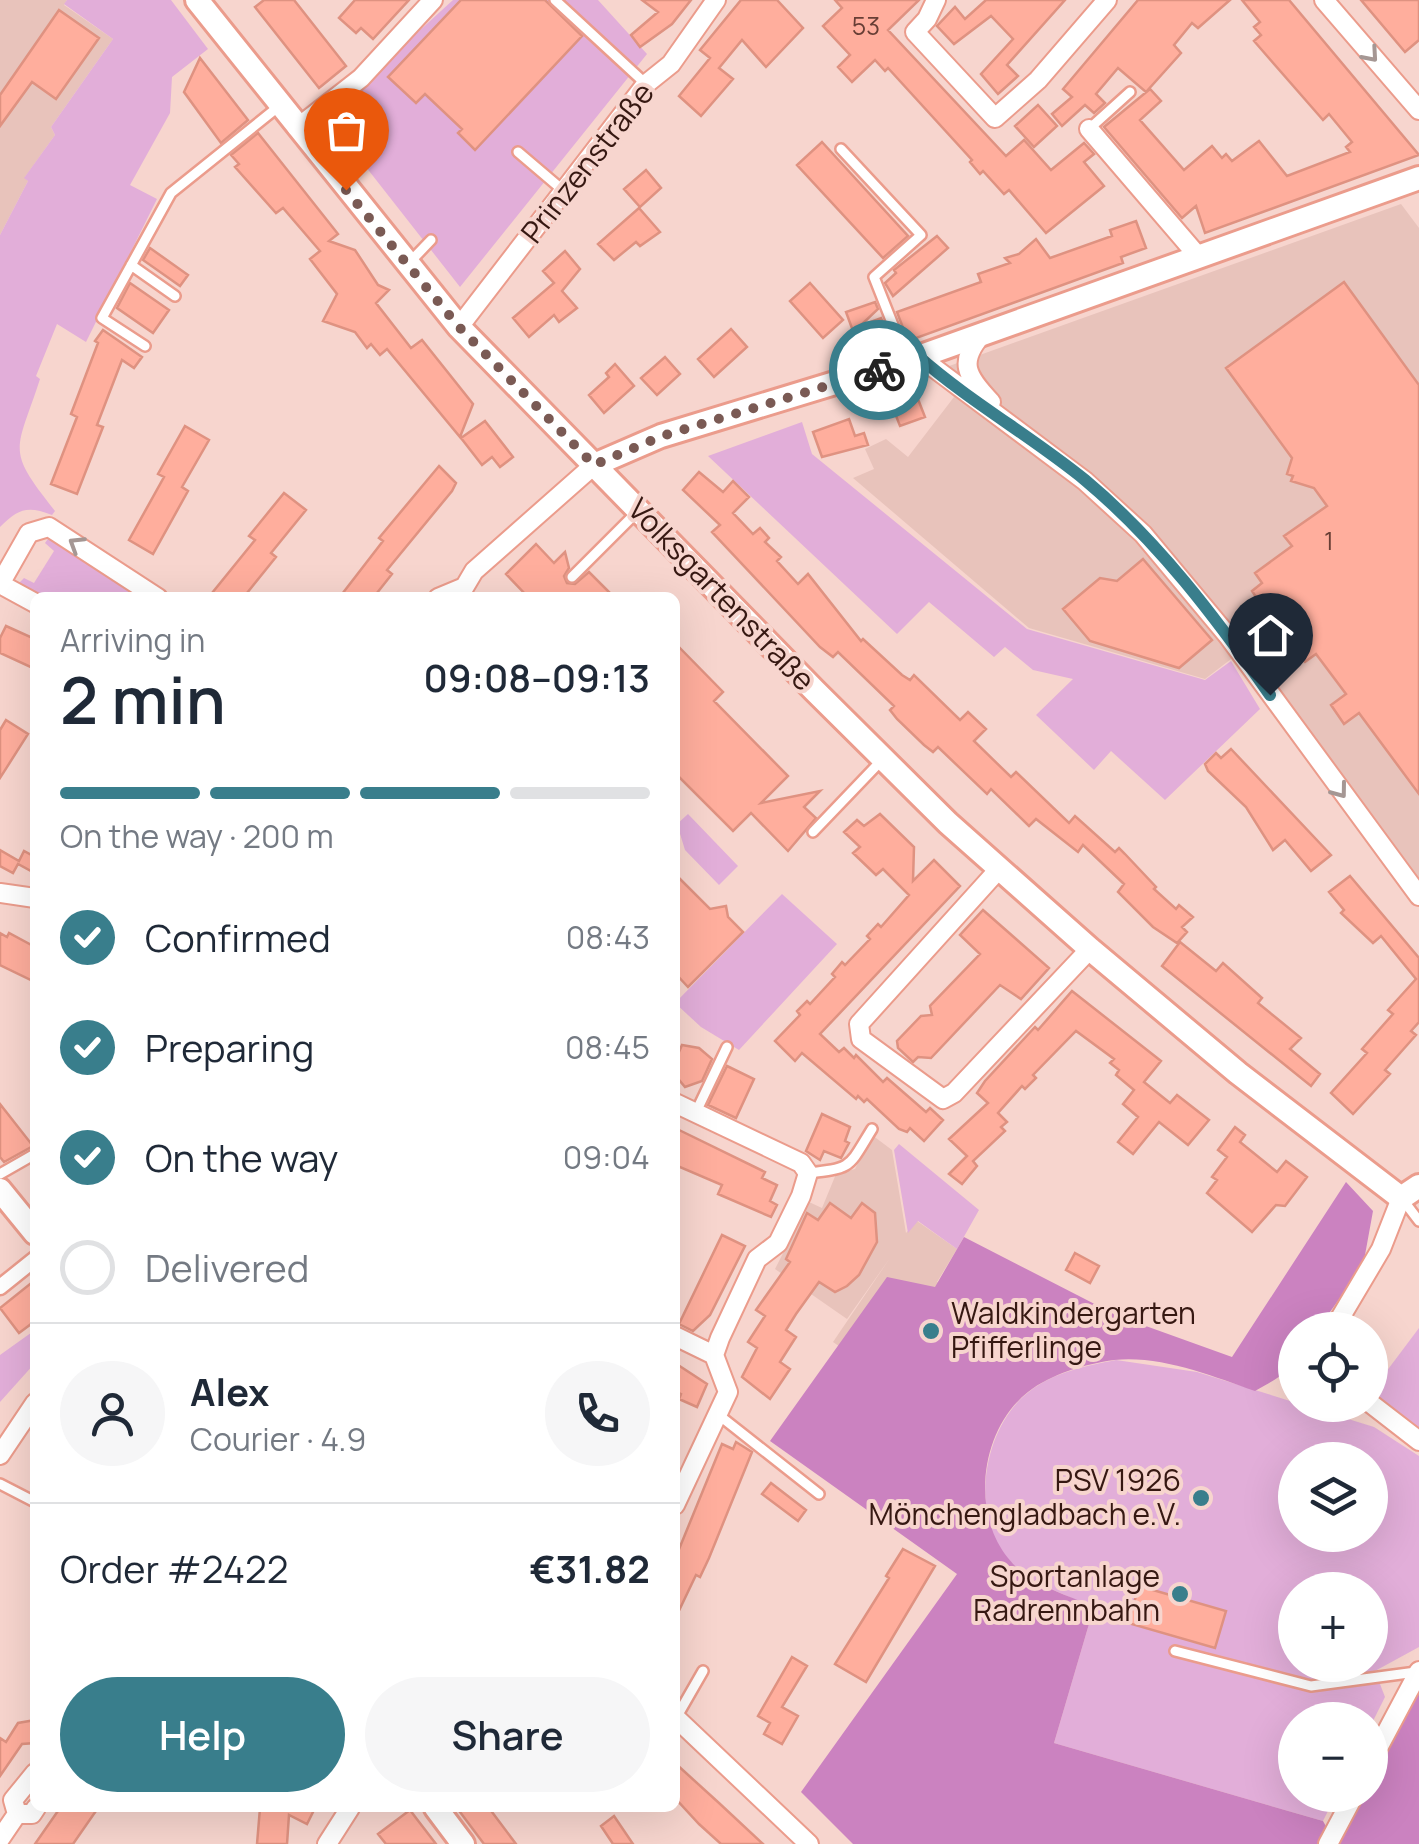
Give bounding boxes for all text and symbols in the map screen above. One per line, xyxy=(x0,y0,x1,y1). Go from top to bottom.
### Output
house number: 53 xyxy=(852,8,880,43)
one-way arrow xyxy=(1360,43,1378,62)
street label: Prinzenstraße xyxy=(511,73,663,251)
pin xyxy=(304,88,389,191)
icon: bag xyxy=(319,103,374,158)
courier xyxy=(829,320,929,420)
icon: bike xyxy=(852,343,907,398)
street label: Volksgartenstraße xyxy=(619,489,825,699)
house number: 1 xyxy=(1324,523,1334,558)
one-way arrow xyxy=(69,538,87,557)
pin xyxy=(1228,593,1313,696)
icon: home xyxy=(1243,608,1298,663)
text: Arriving in xyxy=(60,618,205,662)
text: 09:08–09:13 xyxy=(424,651,650,703)
text: 2 min xyxy=(60,655,226,744)
one-way arrow xyxy=(1329,780,1346,798)
text: On the way · 200 m xyxy=(60,814,334,858)
icon: check xyxy=(60,910,115,965)
text: Confirmed xyxy=(145,911,331,963)
text: 08:43 xyxy=(566,915,650,959)
icon: check xyxy=(60,1020,115,1075)
text: Preparing xyxy=(145,1021,314,1073)
text: 08:45 xyxy=(565,1025,650,1069)
icon: check xyxy=(60,1130,115,1185)
text: On the way xyxy=(145,1131,338,1183)
text: 09:04 xyxy=(563,1135,650,1179)
text: Delivered xyxy=(145,1241,309,1293)
place label: Waldkindergarten Pfifferlinge xyxy=(951,1292,1196,1367)
map controls xyxy=(1278,1312,1388,1812)
button: locate xyxy=(1278,1312,1388,1422)
marker: Waldkindergarten Pfifferlinge xyxy=(920,1320,942,1342)
button: person xyxy=(60,1361,165,1466)
button: phone xyxy=(545,1361,650,1466)
text: Alex xyxy=(190,1365,269,1417)
text: Courier · 4.9 xyxy=(190,1417,366,1461)
button: layers xyxy=(1278,1442,1388,1552)
place label: PSV 1926 Mönchengladbach e.V. xyxy=(868,1459,1181,1534)
marker: PSV 1926 Mönchengladbach e.V. xyxy=(1190,1487,1212,1509)
text: Order #2422 xyxy=(60,1542,288,1594)
text: €31.82 xyxy=(529,1542,650,1594)
place label: Sportanlage Radrennbahn xyxy=(973,1555,1160,1630)
button: + xyxy=(1278,1572,1388,1682)
marker: Sportanlage Radrennbahn xyxy=(1169,1583,1191,1605)
button: Help xyxy=(60,1677,345,1792)
button: Share xyxy=(365,1677,650,1792)
button: − xyxy=(1278,1702,1388,1812)

